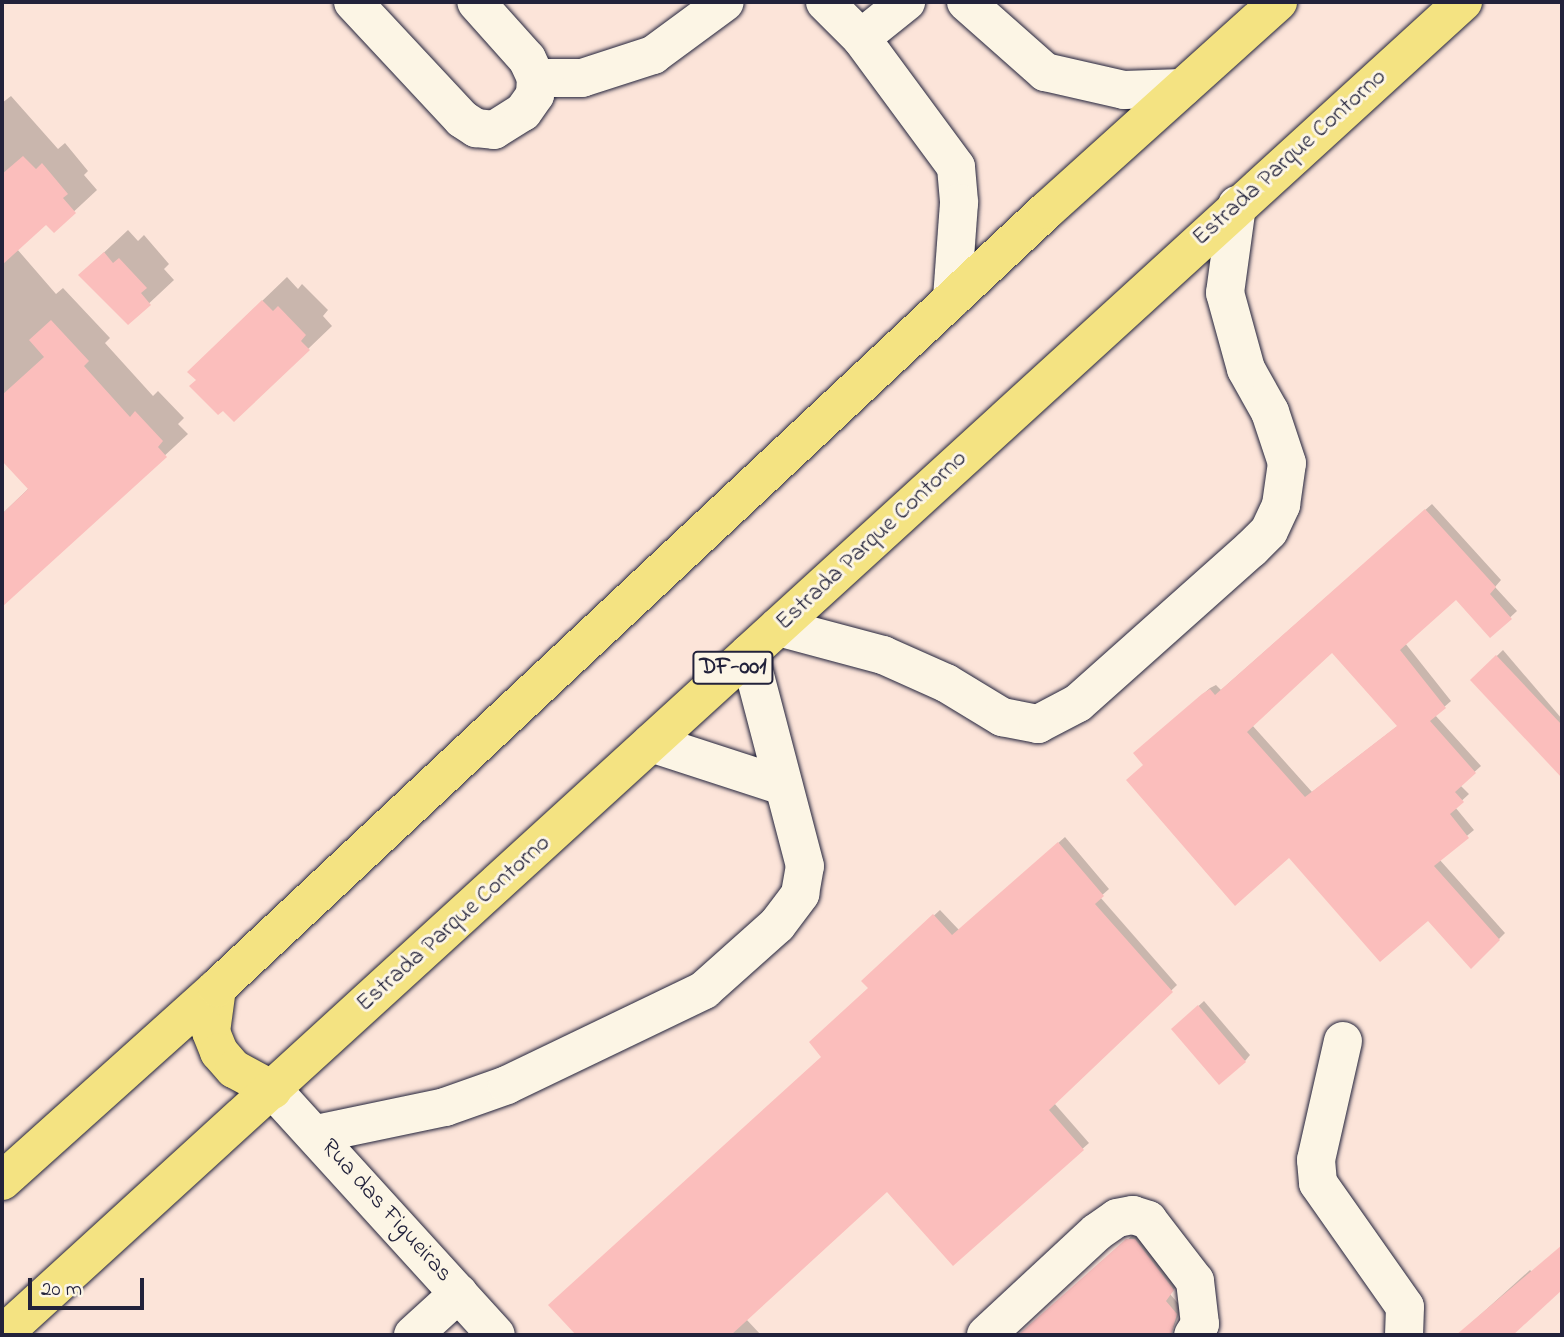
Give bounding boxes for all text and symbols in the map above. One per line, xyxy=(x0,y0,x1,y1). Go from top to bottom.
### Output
street label: Estrada Parque Contorno xyxy=(1187,63,1393,253)
street label: Estrada Parque Contorno xyxy=(771,445,973,637)
road number: DF-001 xyxy=(691,648,775,688)
street label: Estrada Parque Contorno xyxy=(351,829,557,1019)
street label: Rua das Figueiras xyxy=(314,1134,458,1288)
scale bar xyxy=(32,1264,147,1308)
text: 20 m xyxy=(41,1275,82,1305)

